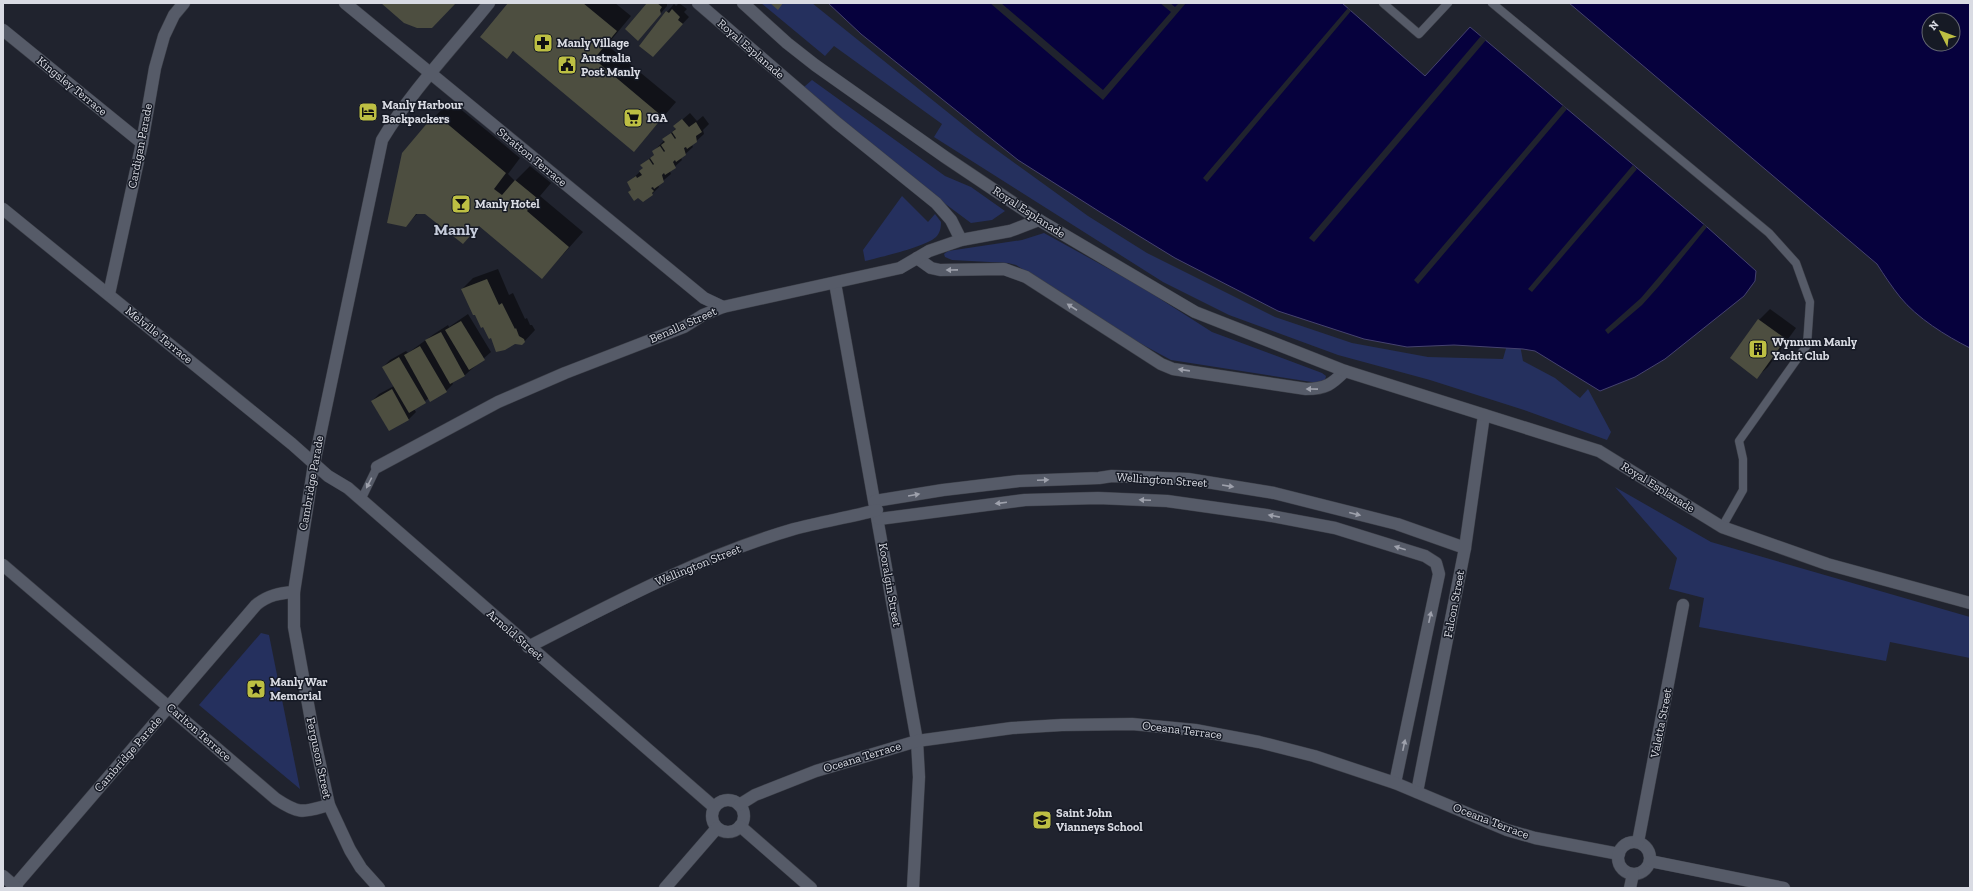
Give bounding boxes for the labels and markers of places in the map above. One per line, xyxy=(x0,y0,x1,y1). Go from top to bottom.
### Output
pharmacy icon: Manly Village xyxy=(532,32,554,54)
place label: Manly Village xyxy=(557,36,629,50)
place label: Australia Post Manly xyxy=(581,51,641,79)
public building icon: Australia Post Manly xyxy=(556,54,578,76)
place label: Manly Harbour Backpackers xyxy=(382,98,464,126)
hotel icon: Manly Harbour Backpackers xyxy=(357,101,379,123)
supermarket icon: IGA xyxy=(622,107,644,129)
place label: IGA xyxy=(647,111,668,125)
bar icon: Manly Hotel xyxy=(450,193,472,215)
place label: Manly Hotel xyxy=(475,197,540,211)
place label: Wynnum Manly Yacht Club xyxy=(1772,335,1858,363)
building icon: Wynnum Manly Yacht Club xyxy=(1747,338,1769,360)
place label: Manly War Memorial xyxy=(270,675,328,703)
place icon: Manly War Memorial xyxy=(245,678,267,700)
place label: Saint John Vianneys School xyxy=(1056,806,1143,834)
school or university icon: Saint John Vianneys School xyxy=(1031,809,1053,831)

